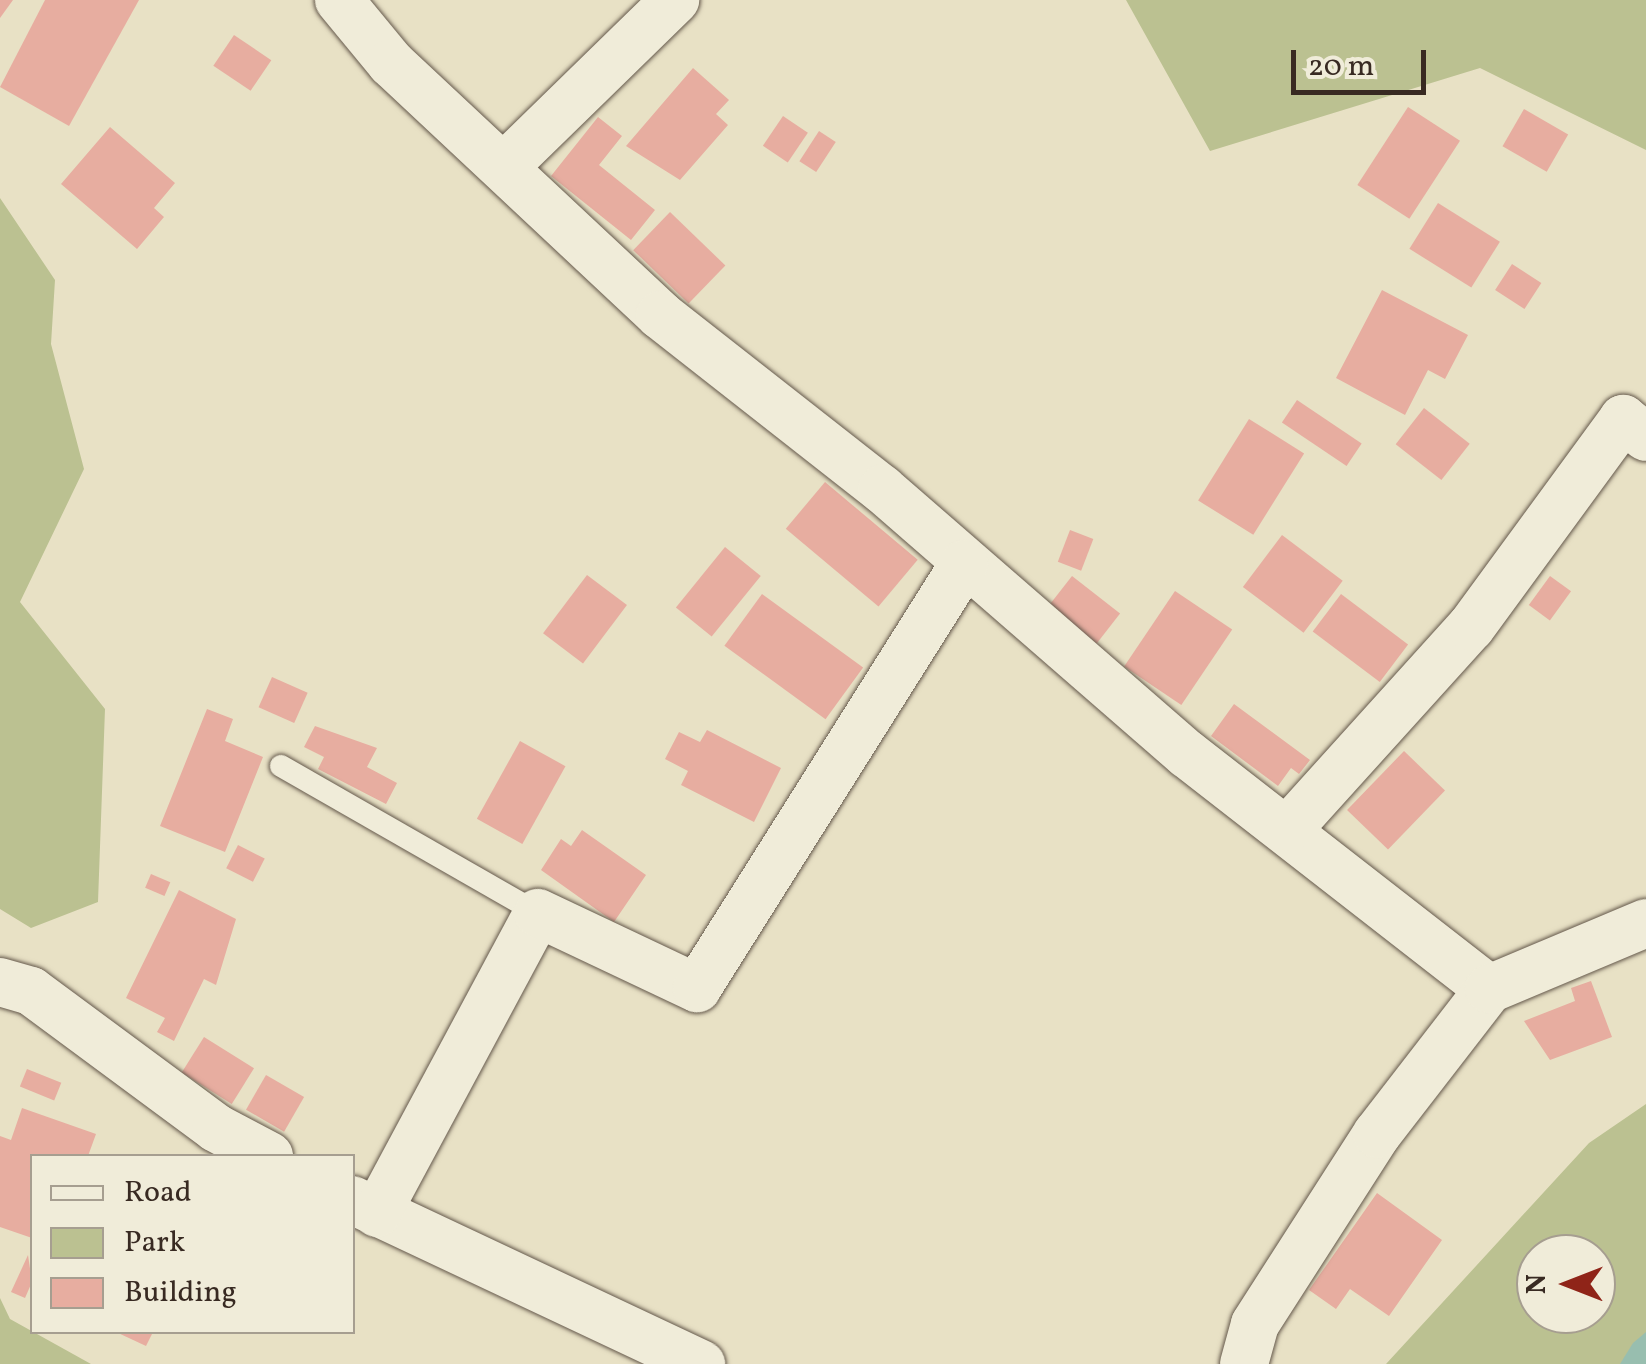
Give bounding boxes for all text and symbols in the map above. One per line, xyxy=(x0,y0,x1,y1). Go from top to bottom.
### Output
scale bar xyxy=(1296,30,1431,92)
text: 20 m xyxy=(1308,46,1374,88)
legend xyxy=(30,1154,355,1334)
text: Road xyxy=(124,1172,192,1214)
text: Park xyxy=(124,1222,185,1264)
north arrow xyxy=(1516,1234,1616,1334)
text: Building xyxy=(124,1272,237,1314)
text: N xyxy=(1518,1274,1557,1294)

